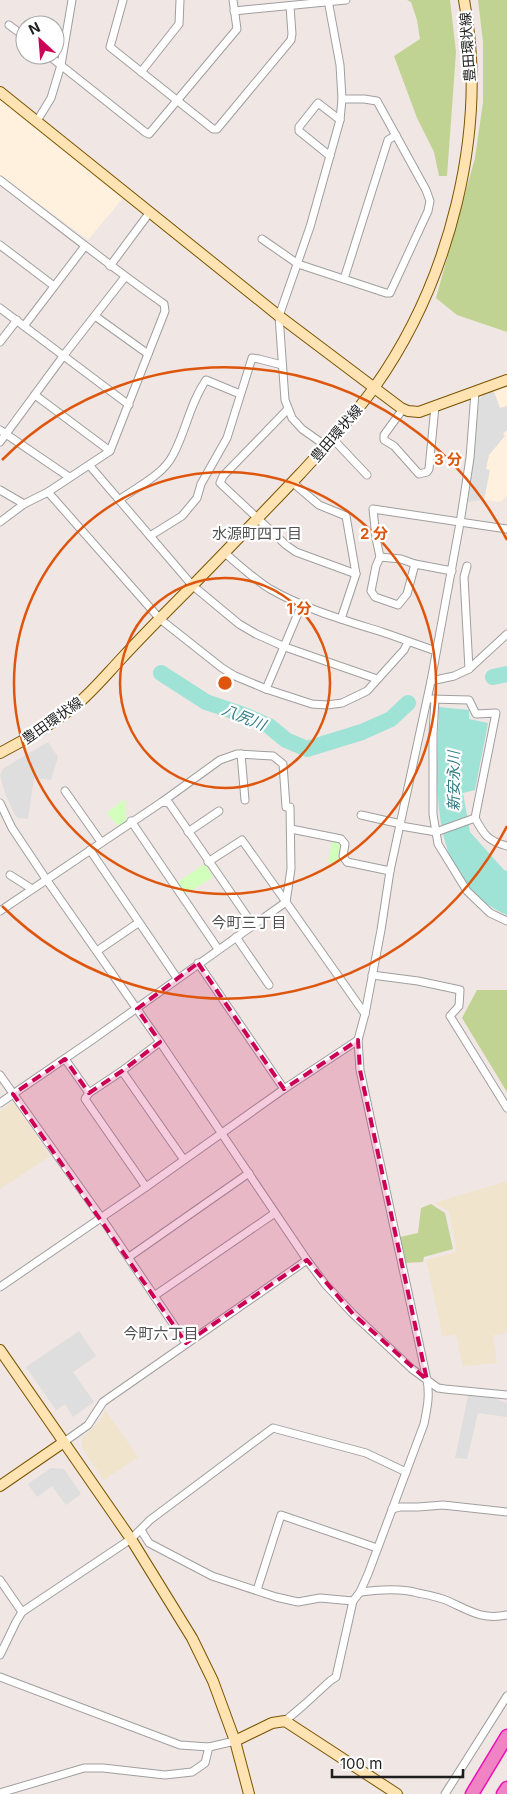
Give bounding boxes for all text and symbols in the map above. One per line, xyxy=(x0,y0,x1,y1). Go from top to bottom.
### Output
street label: 豊田環状線 xyxy=(456,11,478,83)
north arrow xyxy=(15,15,65,65)
text: N xyxy=(26,18,43,38)
street label: 豊田環状線 xyxy=(307,401,365,465)
text: 3 分 xyxy=(434,450,462,469)
district label: 水源町四丁目 xyxy=(212,524,302,543)
text: 2 分 xyxy=(360,524,388,543)
text: 1 分 xyxy=(286,599,312,618)
centre of rings xyxy=(216,674,234,692)
street label: 豊田環状線 xyxy=(18,693,86,747)
water label: 八尻川 xyxy=(220,700,270,735)
water label: 新安永川 xyxy=(444,749,463,811)
district label: 今町三丁目 xyxy=(211,913,287,932)
district label: 今町六丁目 xyxy=(123,1324,199,1343)
scale bar xyxy=(332,1746,463,1778)
text: 100 m xyxy=(340,1754,382,1773)

